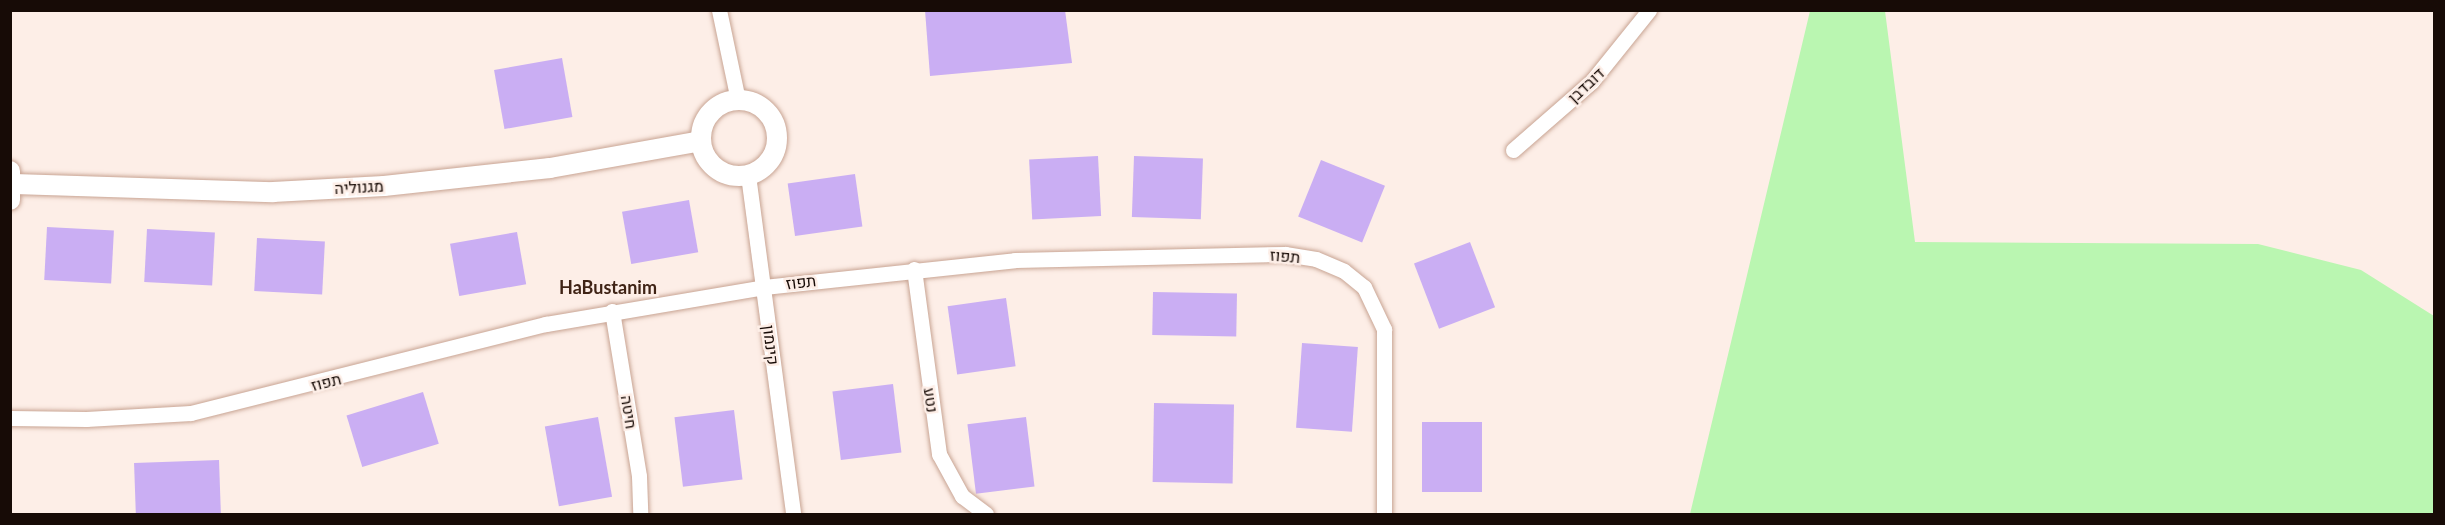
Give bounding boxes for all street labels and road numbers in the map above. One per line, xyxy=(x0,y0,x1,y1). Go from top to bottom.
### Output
street label: דובדבן xyxy=(1564,63,1608,107)
street label: מגנוליה xyxy=(334,176,384,198)
street label: תפוז xyxy=(1269,245,1301,267)
street label: תפוז xyxy=(785,271,817,293)
street label: קינמון xyxy=(759,324,783,366)
street label: תפוז xyxy=(309,369,343,395)
street label: נטע xyxy=(920,386,942,414)
street label: חיטה xyxy=(617,394,641,430)

